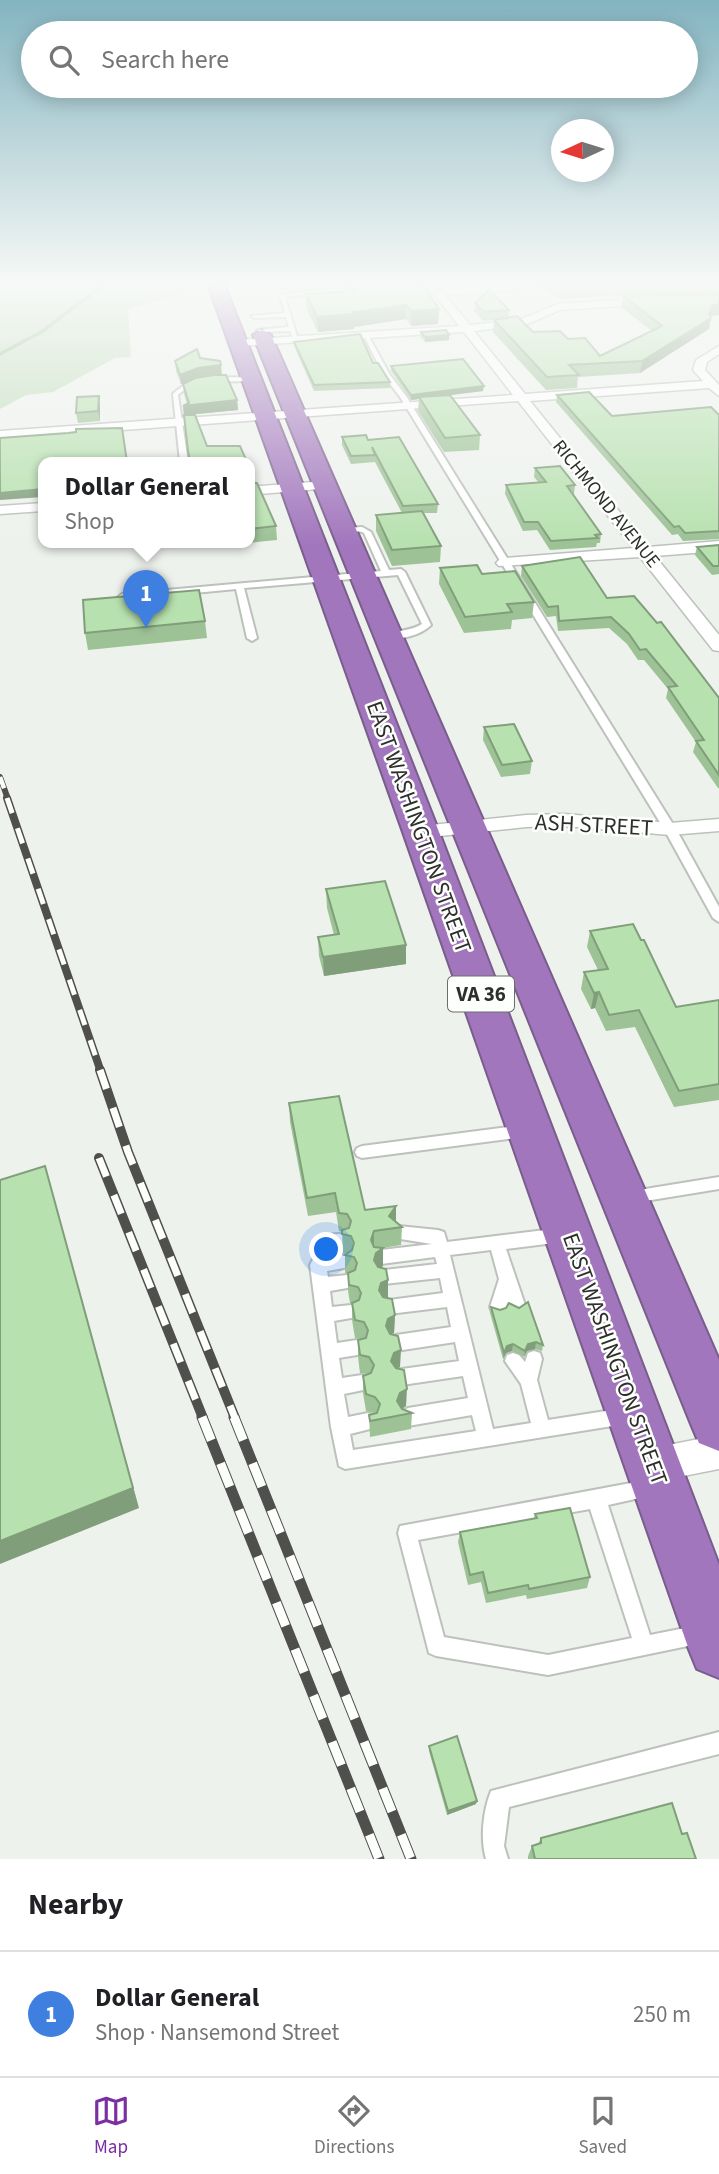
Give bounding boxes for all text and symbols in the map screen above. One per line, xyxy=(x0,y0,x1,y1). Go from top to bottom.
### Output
search box xyxy=(21,21,698,98)
icon: search xyxy=(45,41,83,79)
text: Search here xyxy=(101,41,229,78)
north arrow xyxy=(551,119,614,182)
street label: RICHMOND AVENUE xyxy=(546,434,666,574)
popup xyxy=(38,457,255,548)
text: Dollar General xyxy=(64,468,229,505)
text: Shop xyxy=(64,505,114,538)
pin: 1 xyxy=(123,570,169,628)
street label: EAST WASHINGTON STREET xyxy=(358,696,480,958)
street label: ASH STREET xyxy=(534,805,654,845)
road number: VA 36 xyxy=(448,976,514,1012)
street label: EAST WASHINGTON STREET xyxy=(554,1228,676,1490)
your location xyxy=(309,1232,343,1266)
text: Nearby xyxy=(28,1883,123,1926)
text: Dollar General xyxy=(95,1979,259,2016)
text: 1 xyxy=(45,1998,57,2031)
text: 250 m xyxy=(633,1998,691,2031)
text: Shop · Nansemond Street xyxy=(95,2016,339,2049)
tab: Map xyxy=(92,2092,130,2161)
tab: Directions xyxy=(314,2092,394,2161)
tab: Saved xyxy=(578,2092,627,2161)

